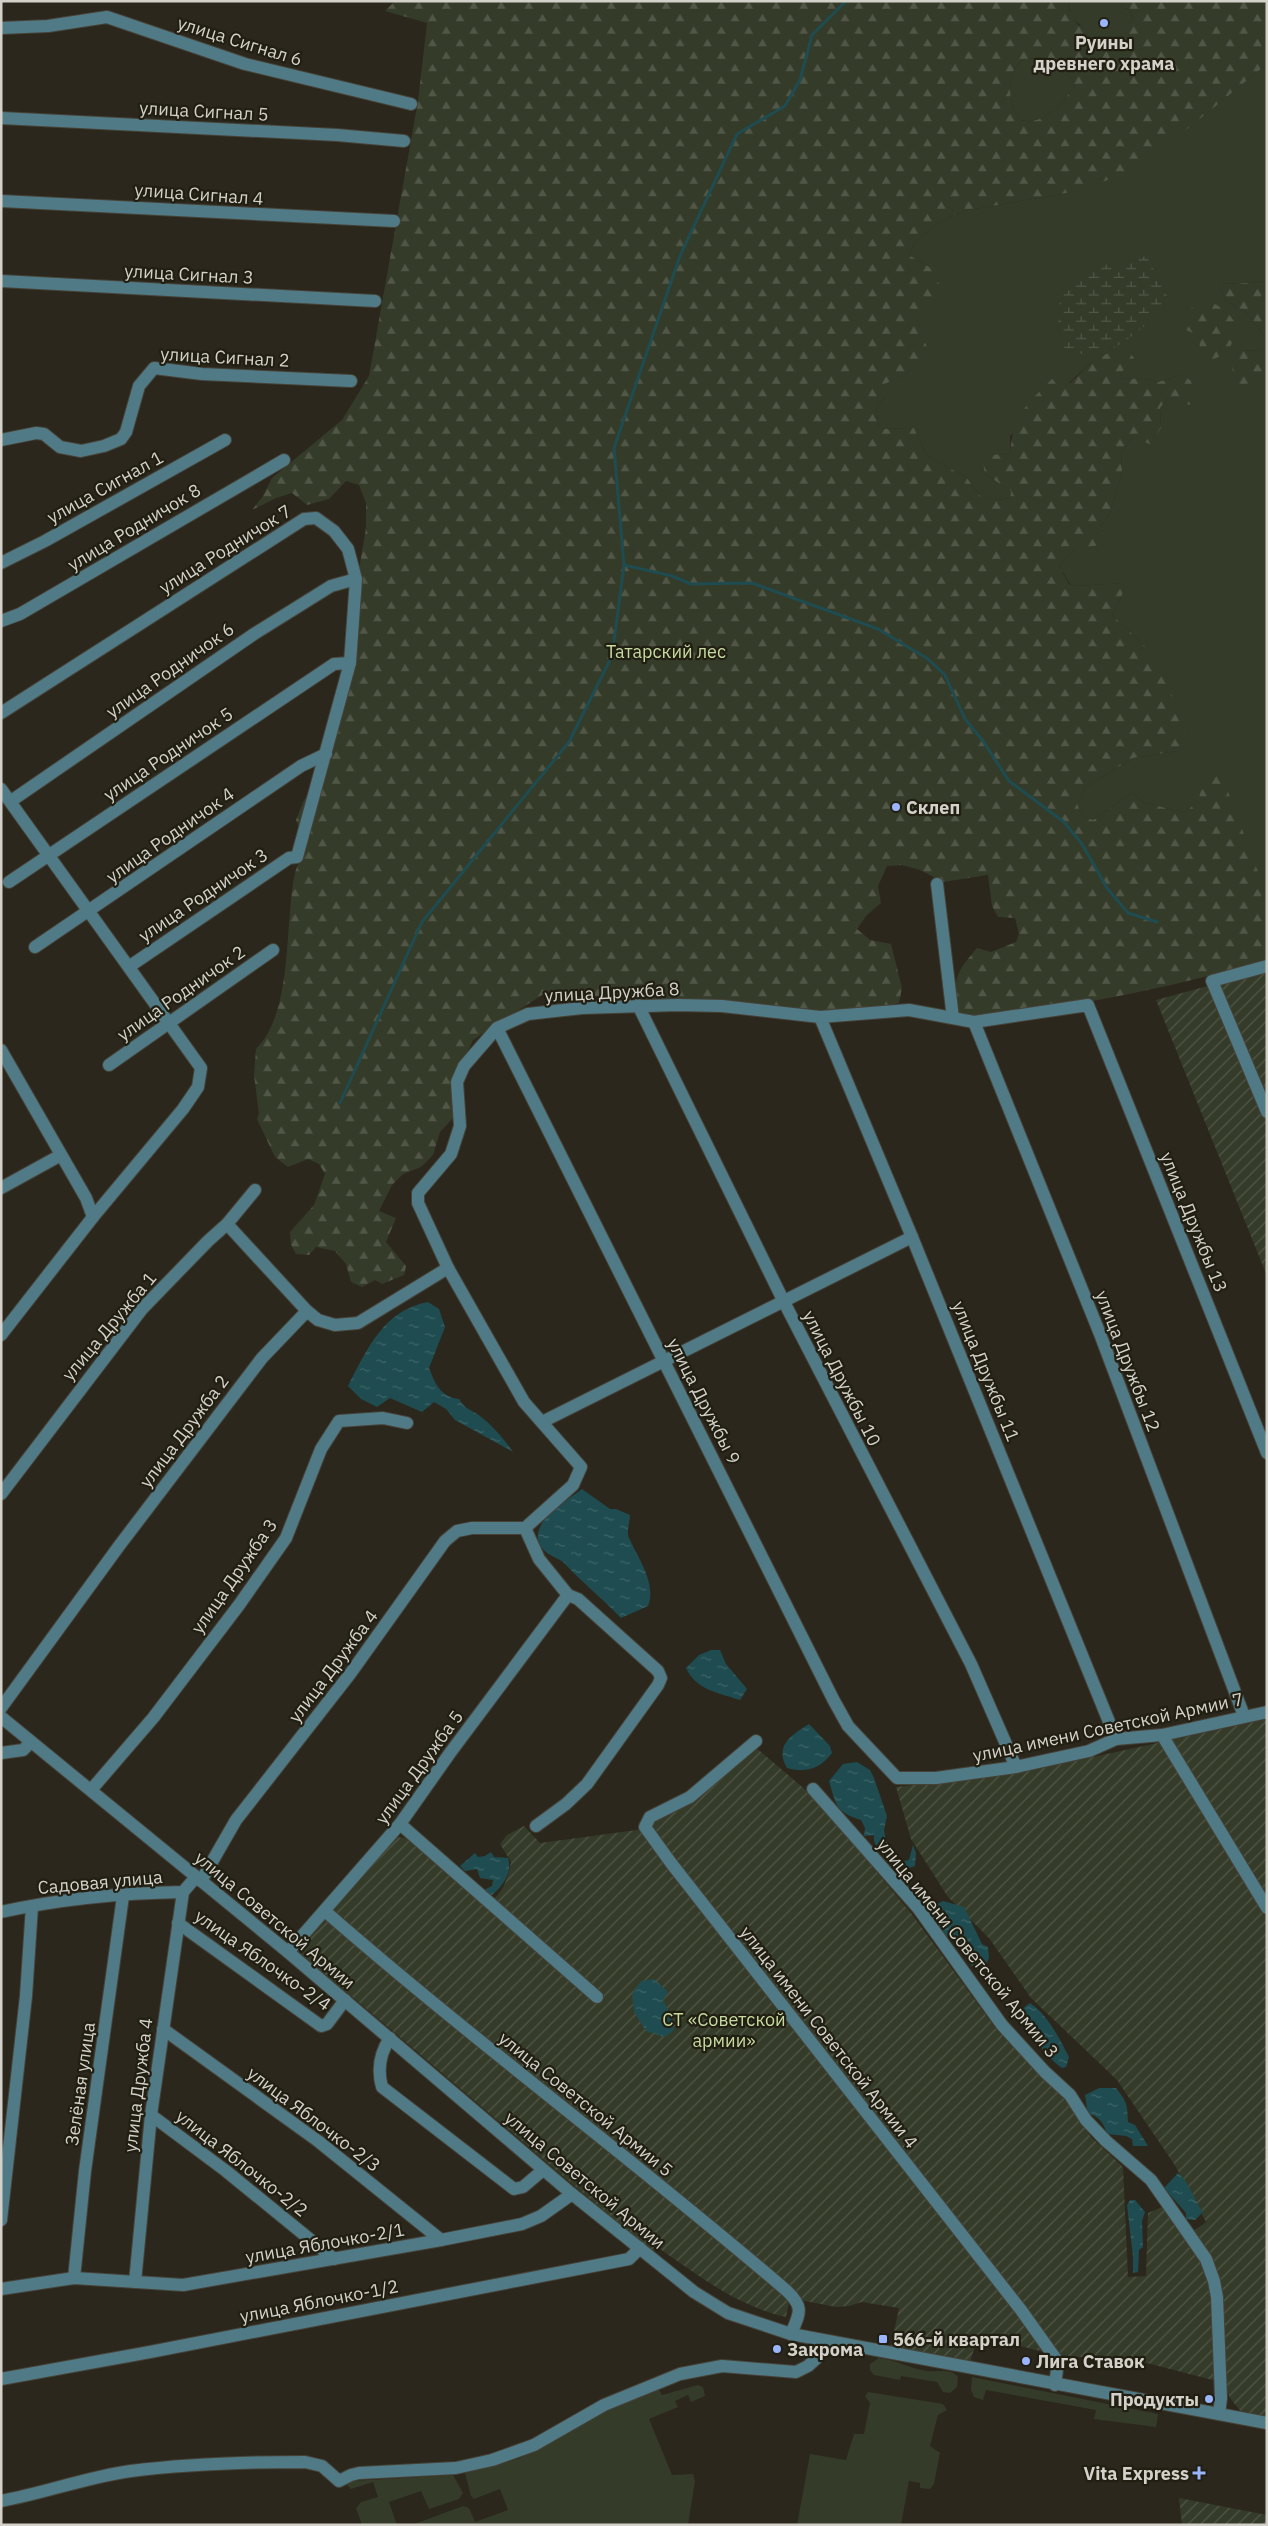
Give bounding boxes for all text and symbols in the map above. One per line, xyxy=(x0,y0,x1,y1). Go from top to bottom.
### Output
street label: улица Сигнал 6 xyxy=(175,11,305,71)
marker: Руины древнего храма xyxy=(1098,17,1110,29)
place label: Руины древнего храма xyxy=(1033,31,1175,75)
street label: улица Сигнал 5 xyxy=(139,96,269,126)
street label: улица Сигнал 4 xyxy=(134,178,264,210)
street label: улица Сигнал 3 xyxy=(124,259,254,289)
street label: улица Сигнал 2 xyxy=(160,342,290,372)
street label: улица Сигнал 1 xyxy=(43,446,167,528)
street label: улица Родничок 8 xyxy=(63,478,205,576)
street label: улица Родничок 7 xyxy=(155,499,295,599)
street label: улица Родничок 6 xyxy=(101,617,239,723)
park label: Татарский лес xyxy=(606,640,726,663)
street label: улица Родничок 5 xyxy=(99,702,237,806)
street label: улица Родничок 4 xyxy=(101,782,239,888)
place label: Склеп xyxy=(906,796,960,819)
marker: Склеп xyxy=(890,801,902,813)
street label: улица Родничок 3 xyxy=(134,843,272,947)
street label: улица Родничок 2 xyxy=(112,940,250,1046)
street label: улица Дружба 8 xyxy=(544,977,680,1007)
street label: улица Дружбы 13 xyxy=(1155,1148,1233,1296)
street label: улица Дружба 1 xyxy=(57,1267,161,1385)
street label: улица Дружбы 12 xyxy=(1090,1287,1166,1435)
street label: улица Дружбы 11 xyxy=(947,1297,1025,1445)
street label: улица Дружбы 10 xyxy=(798,1306,886,1450)
street label: улица Дружбы 9 xyxy=(662,1334,746,1468)
street label: улица Дружба 2 xyxy=(134,1370,234,1492)
street label: улица Дружба 3 xyxy=(186,1514,282,1638)
street label: улица Дружба 4 xyxy=(283,1605,383,1727)
street label: улица имени Советской Армии 7 xyxy=(971,1687,1245,1767)
street label: улица Дружба 5 xyxy=(370,1706,468,1828)
street label: улица имени Советской Армии 3 xyxy=(872,1834,1064,2062)
street label: улица Советской Армии xyxy=(190,1846,360,1994)
street label: Садовая улица xyxy=(37,1865,164,1899)
street label: улица Яблочко-2/4 xyxy=(190,1904,336,2016)
street label: улица имени Советской Армии 4 xyxy=(735,1921,923,2153)
park label: СТ «Советской армии» xyxy=(662,2008,786,2052)
street label: улица Дружба 4 xyxy=(118,2016,158,2153)
street label: Зелёная улица xyxy=(60,2020,100,2147)
street label: улица Советской Армии 5 xyxy=(495,2027,677,2181)
street label: улица Яблочко-2/3 xyxy=(243,2061,385,2177)
street label: улица Яблочко-2/2 xyxy=(171,2104,313,2222)
street label: улица Советской Армии xyxy=(500,2107,670,2253)
street label: улица Яблочко-2/1 xyxy=(244,2218,406,2268)
street label: улица Яблочко-1/2 xyxy=(238,2274,400,2328)
place label: 566-й квартал xyxy=(893,2328,1020,2351)
marker: 566-й квартал xyxy=(877,2333,889,2345)
place label: Закрома xyxy=(787,2338,863,2361)
marker: Закрома xyxy=(771,2343,783,2355)
place label: Лига Ставок xyxy=(1036,2350,1145,2373)
marker: Лига Ставок xyxy=(1020,2355,1032,2367)
place label: Продукты xyxy=(1110,2388,1199,2411)
marker: Продукты xyxy=(1203,2393,1215,2405)
place label: Vita Express xyxy=(1084,2462,1189,2485)
marker: Vita Express xyxy=(1193,2467,1205,2479)

